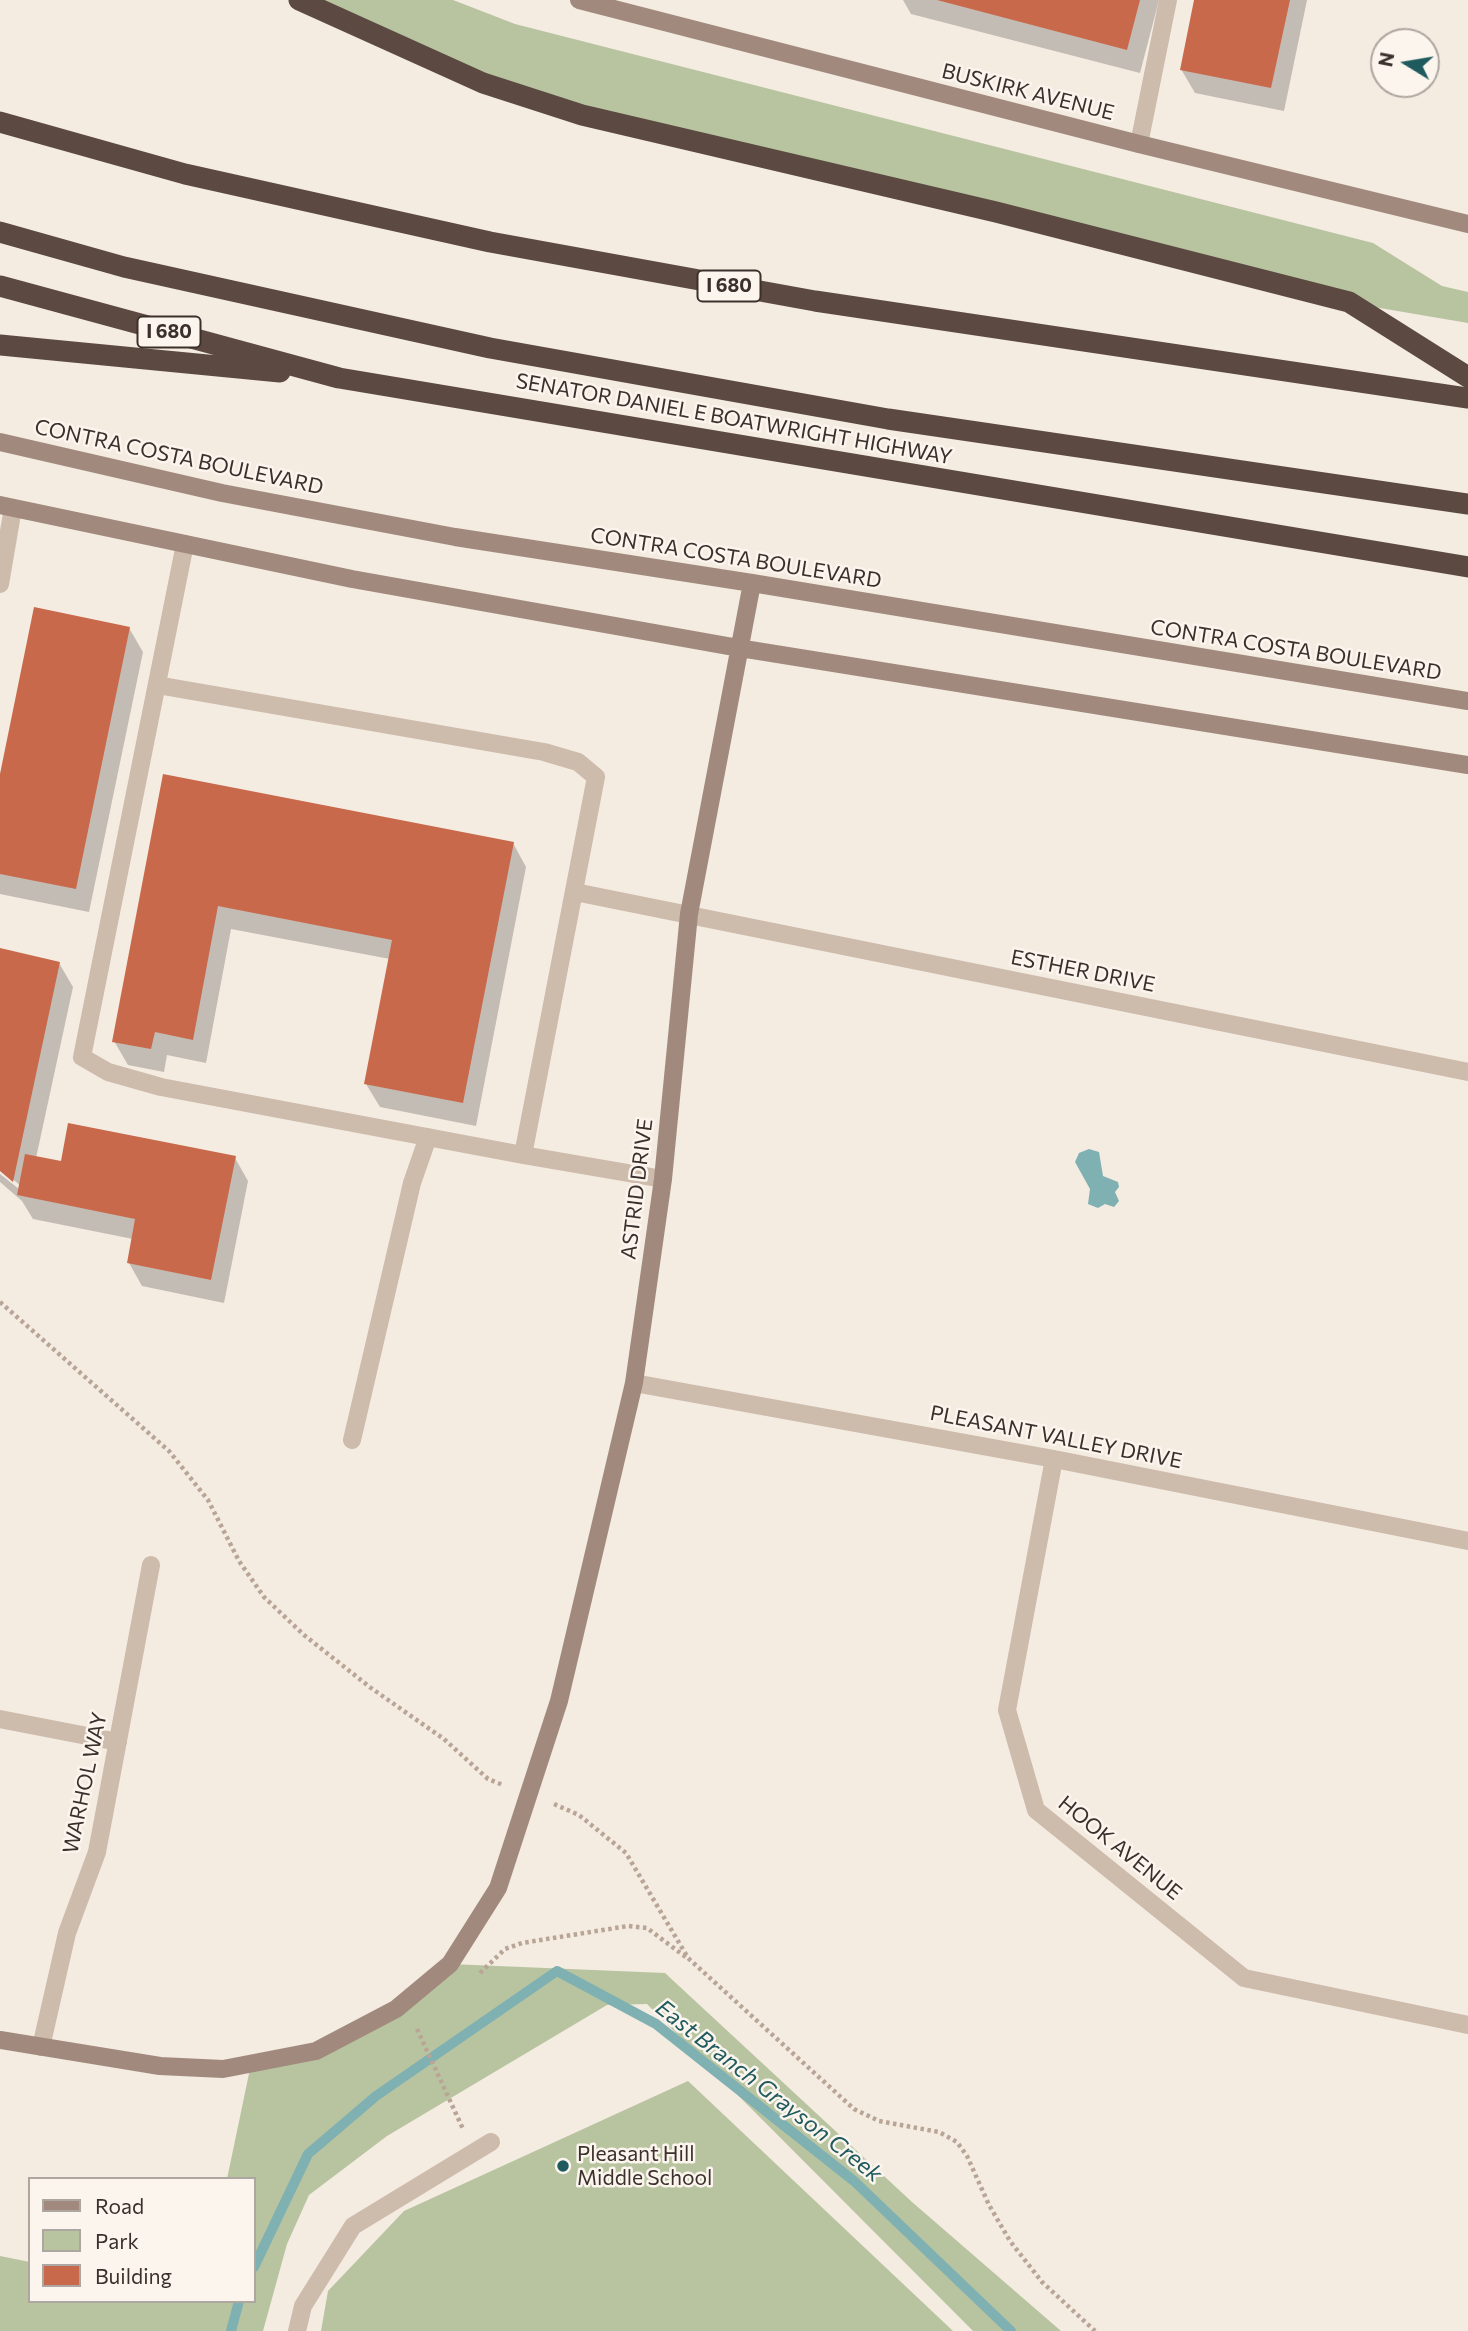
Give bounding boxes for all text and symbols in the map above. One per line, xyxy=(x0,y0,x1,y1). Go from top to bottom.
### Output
north arrow xyxy=(1370,28,1440,98)
text: N xyxy=(1373,50,1399,68)
street label: BUSKIRK AVENUE xyxy=(939,58,1117,126)
road number: I 680 xyxy=(698,270,760,302)
road number: I 680 xyxy=(138,316,200,348)
street label: SENATOR DANIEL E BOATWRIGHT HIGHWAY xyxy=(514,368,954,470)
street label: CONTRA COSTA BOULEVARD xyxy=(32,414,326,500)
street label: CONTRA COSTA BOULEVARD xyxy=(589,523,883,593)
street label: CONTRA COSTA BOULEVARD xyxy=(1149,615,1443,685)
street label: ESTHER DRIVE xyxy=(1009,945,1157,997)
street label: ASTRID DRIVE xyxy=(616,1117,658,1261)
street label: PLEASANT VALLEY DRIVE xyxy=(928,1400,1184,1474)
street label: WARHOL WAY xyxy=(58,1710,112,1856)
street label: HOOK AVENUE xyxy=(1053,1790,1187,1906)
water label: East Branch Grayson Creek xyxy=(650,1994,888,2188)
place label: Pleasant Hill Middle School xyxy=(577,2141,712,2191)
marker: Pleasant Hill Middle School xyxy=(555,2158,571,2174)
legend xyxy=(28,2177,256,2303)
text: Road xyxy=(95,2193,144,2218)
text: Park xyxy=(95,2228,139,2253)
text: Building xyxy=(95,2263,172,2288)

